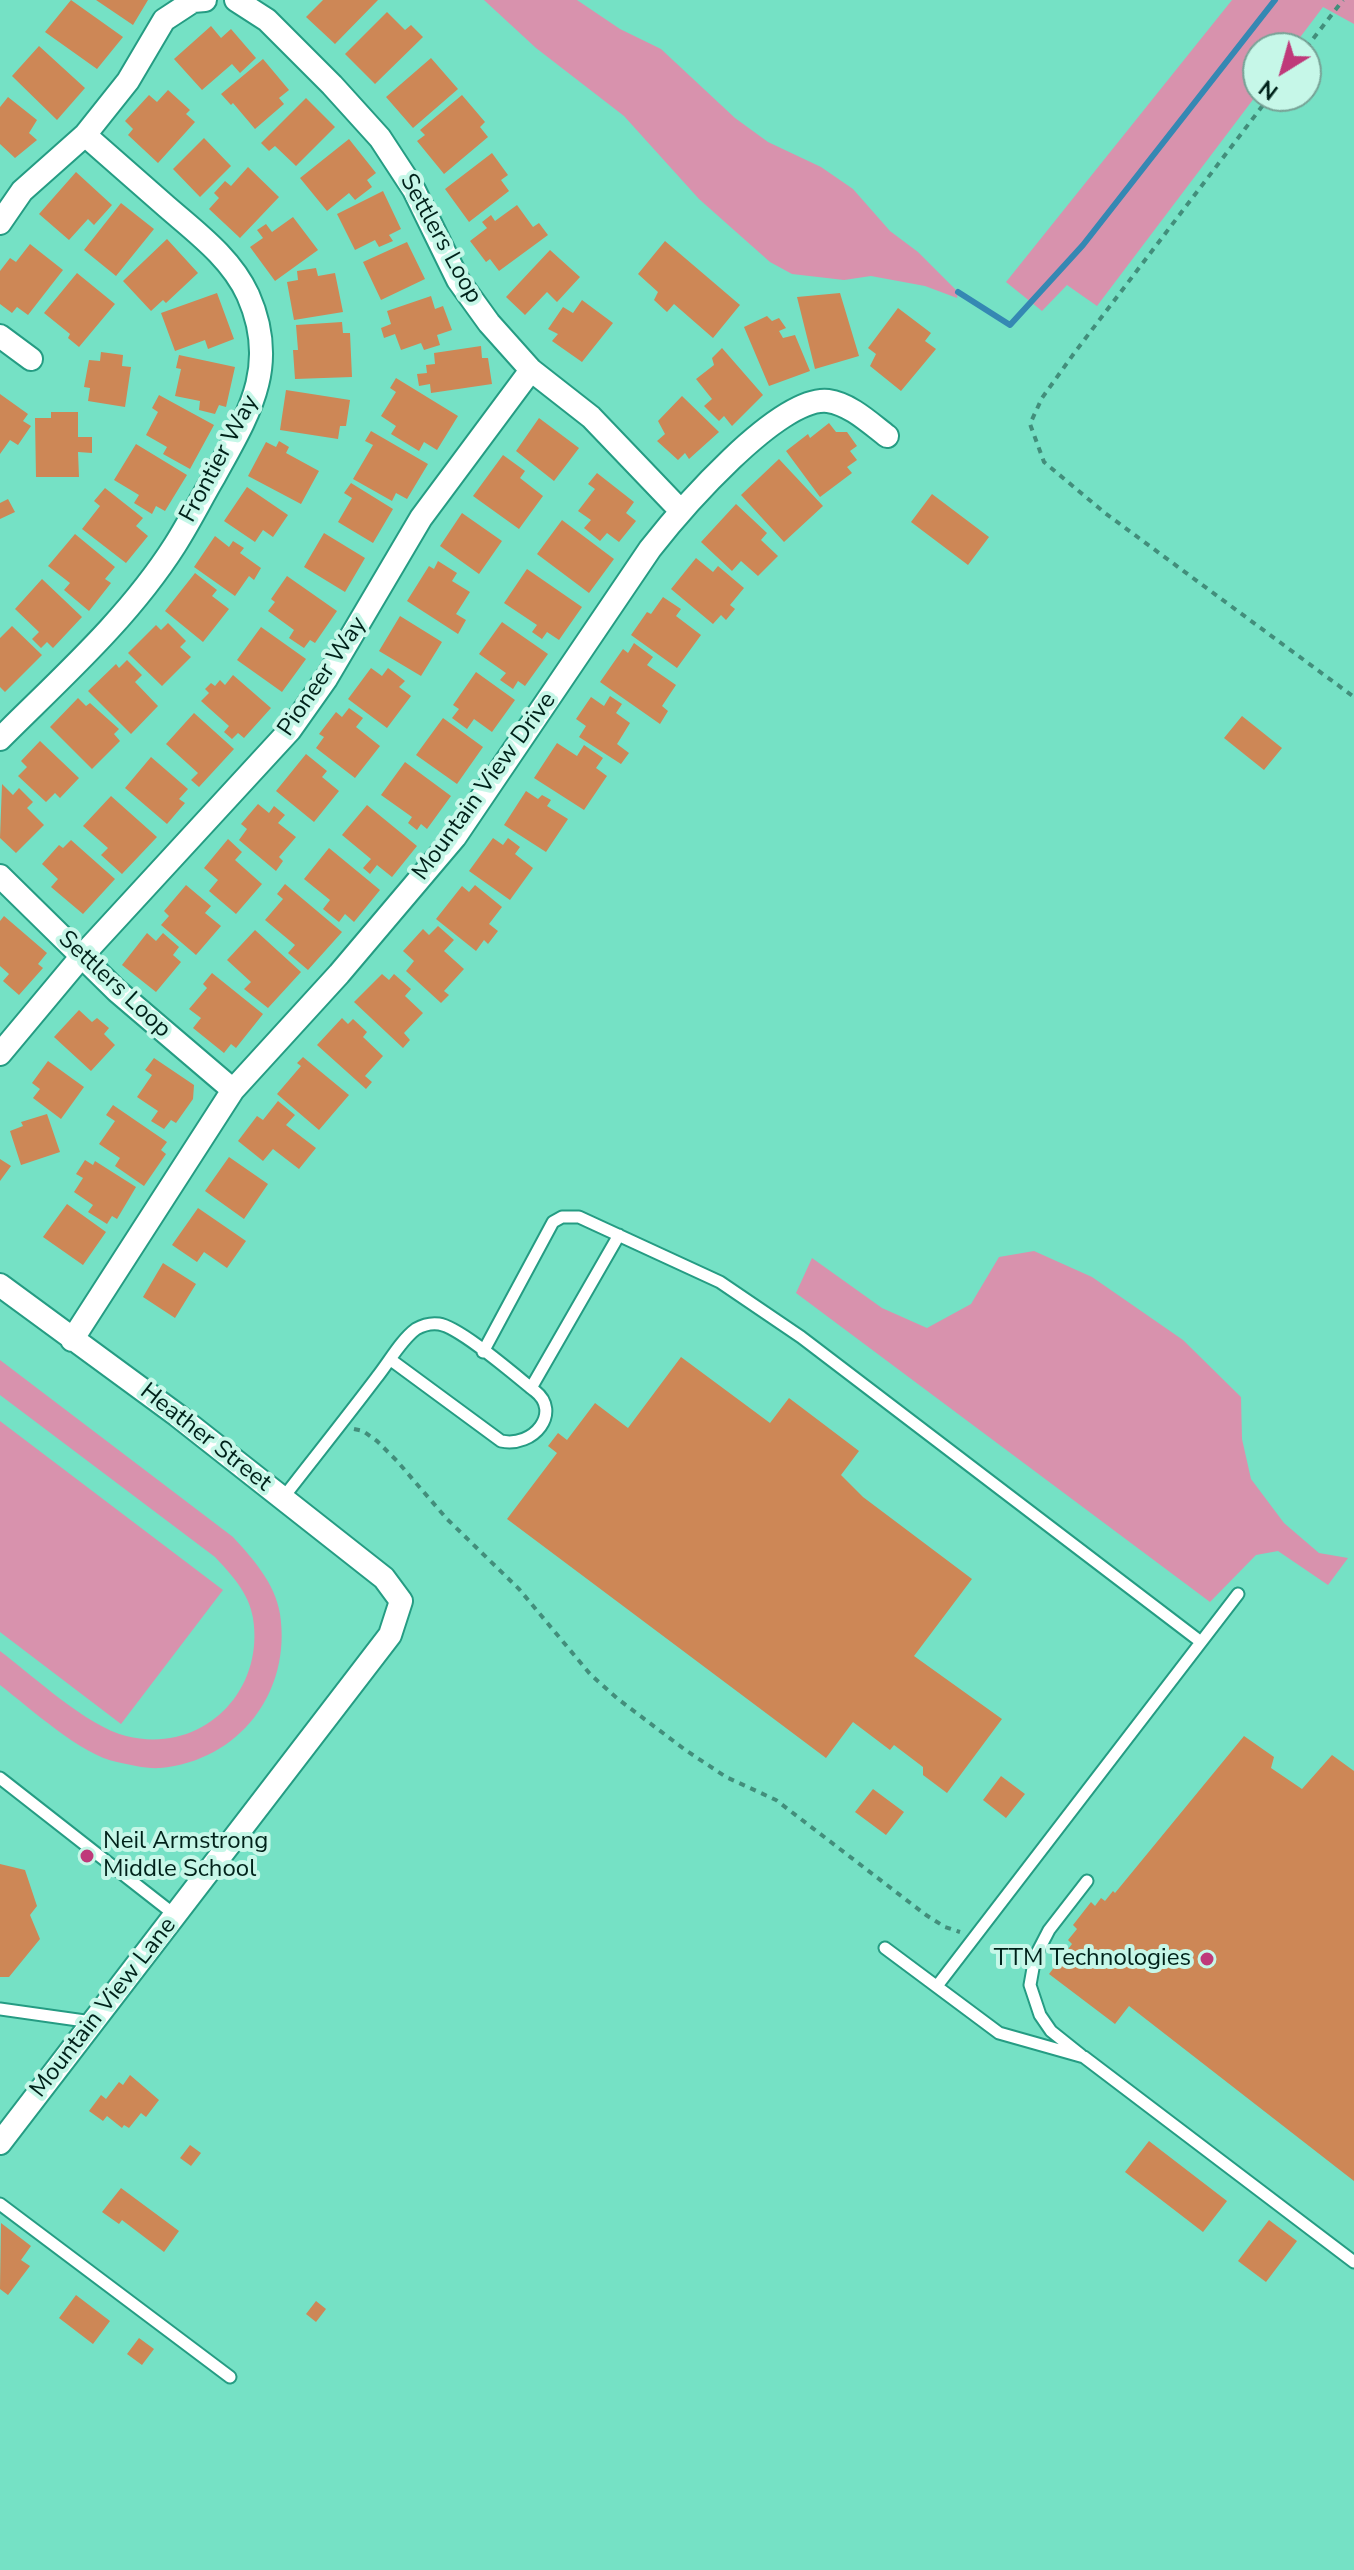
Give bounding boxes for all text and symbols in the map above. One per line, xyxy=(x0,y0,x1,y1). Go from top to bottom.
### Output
north arrow xyxy=(1242,32,1322,112)
text: N xyxy=(1253,73,1284,107)
street label: Settlers Loop xyxy=(393,169,487,309)
street label: Frontier Way xyxy=(174,391,266,527)
street label: Pioneer Way xyxy=(272,612,374,742)
street label: Mountain View Drive xyxy=(407,687,563,887)
street label: Settlers Loop xyxy=(52,926,176,1044)
street label: Heather Street xyxy=(134,1378,276,1498)
place label: Neil Armstrong Middle School xyxy=(103,1828,268,1884)
marker: Neil Armstrong Middle School xyxy=(78,1847,96,1865)
street label: Mountain View Lane xyxy=(25,1912,183,2104)
place label: TTM Technologies xyxy=(994,1945,1191,1973)
marker: TTM Technologies xyxy=(1198,1950,1216,1968)

